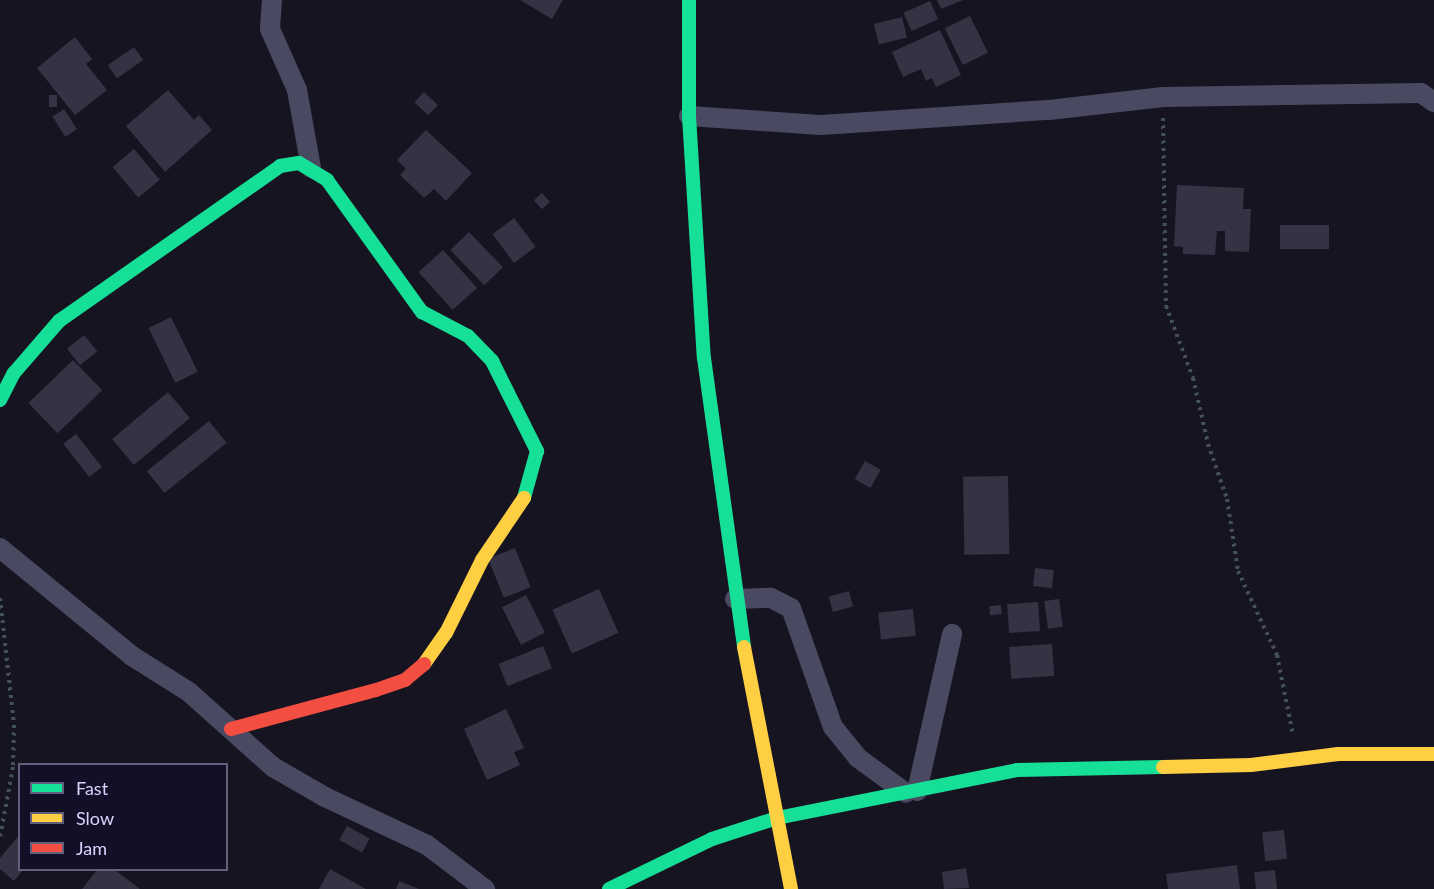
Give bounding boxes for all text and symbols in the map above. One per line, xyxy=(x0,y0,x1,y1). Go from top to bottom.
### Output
legend xyxy=(18,763,228,871)
text: Fast xyxy=(76,777,108,799)
text: Slow xyxy=(76,807,114,829)
text: Jam xyxy=(76,837,107,859)

